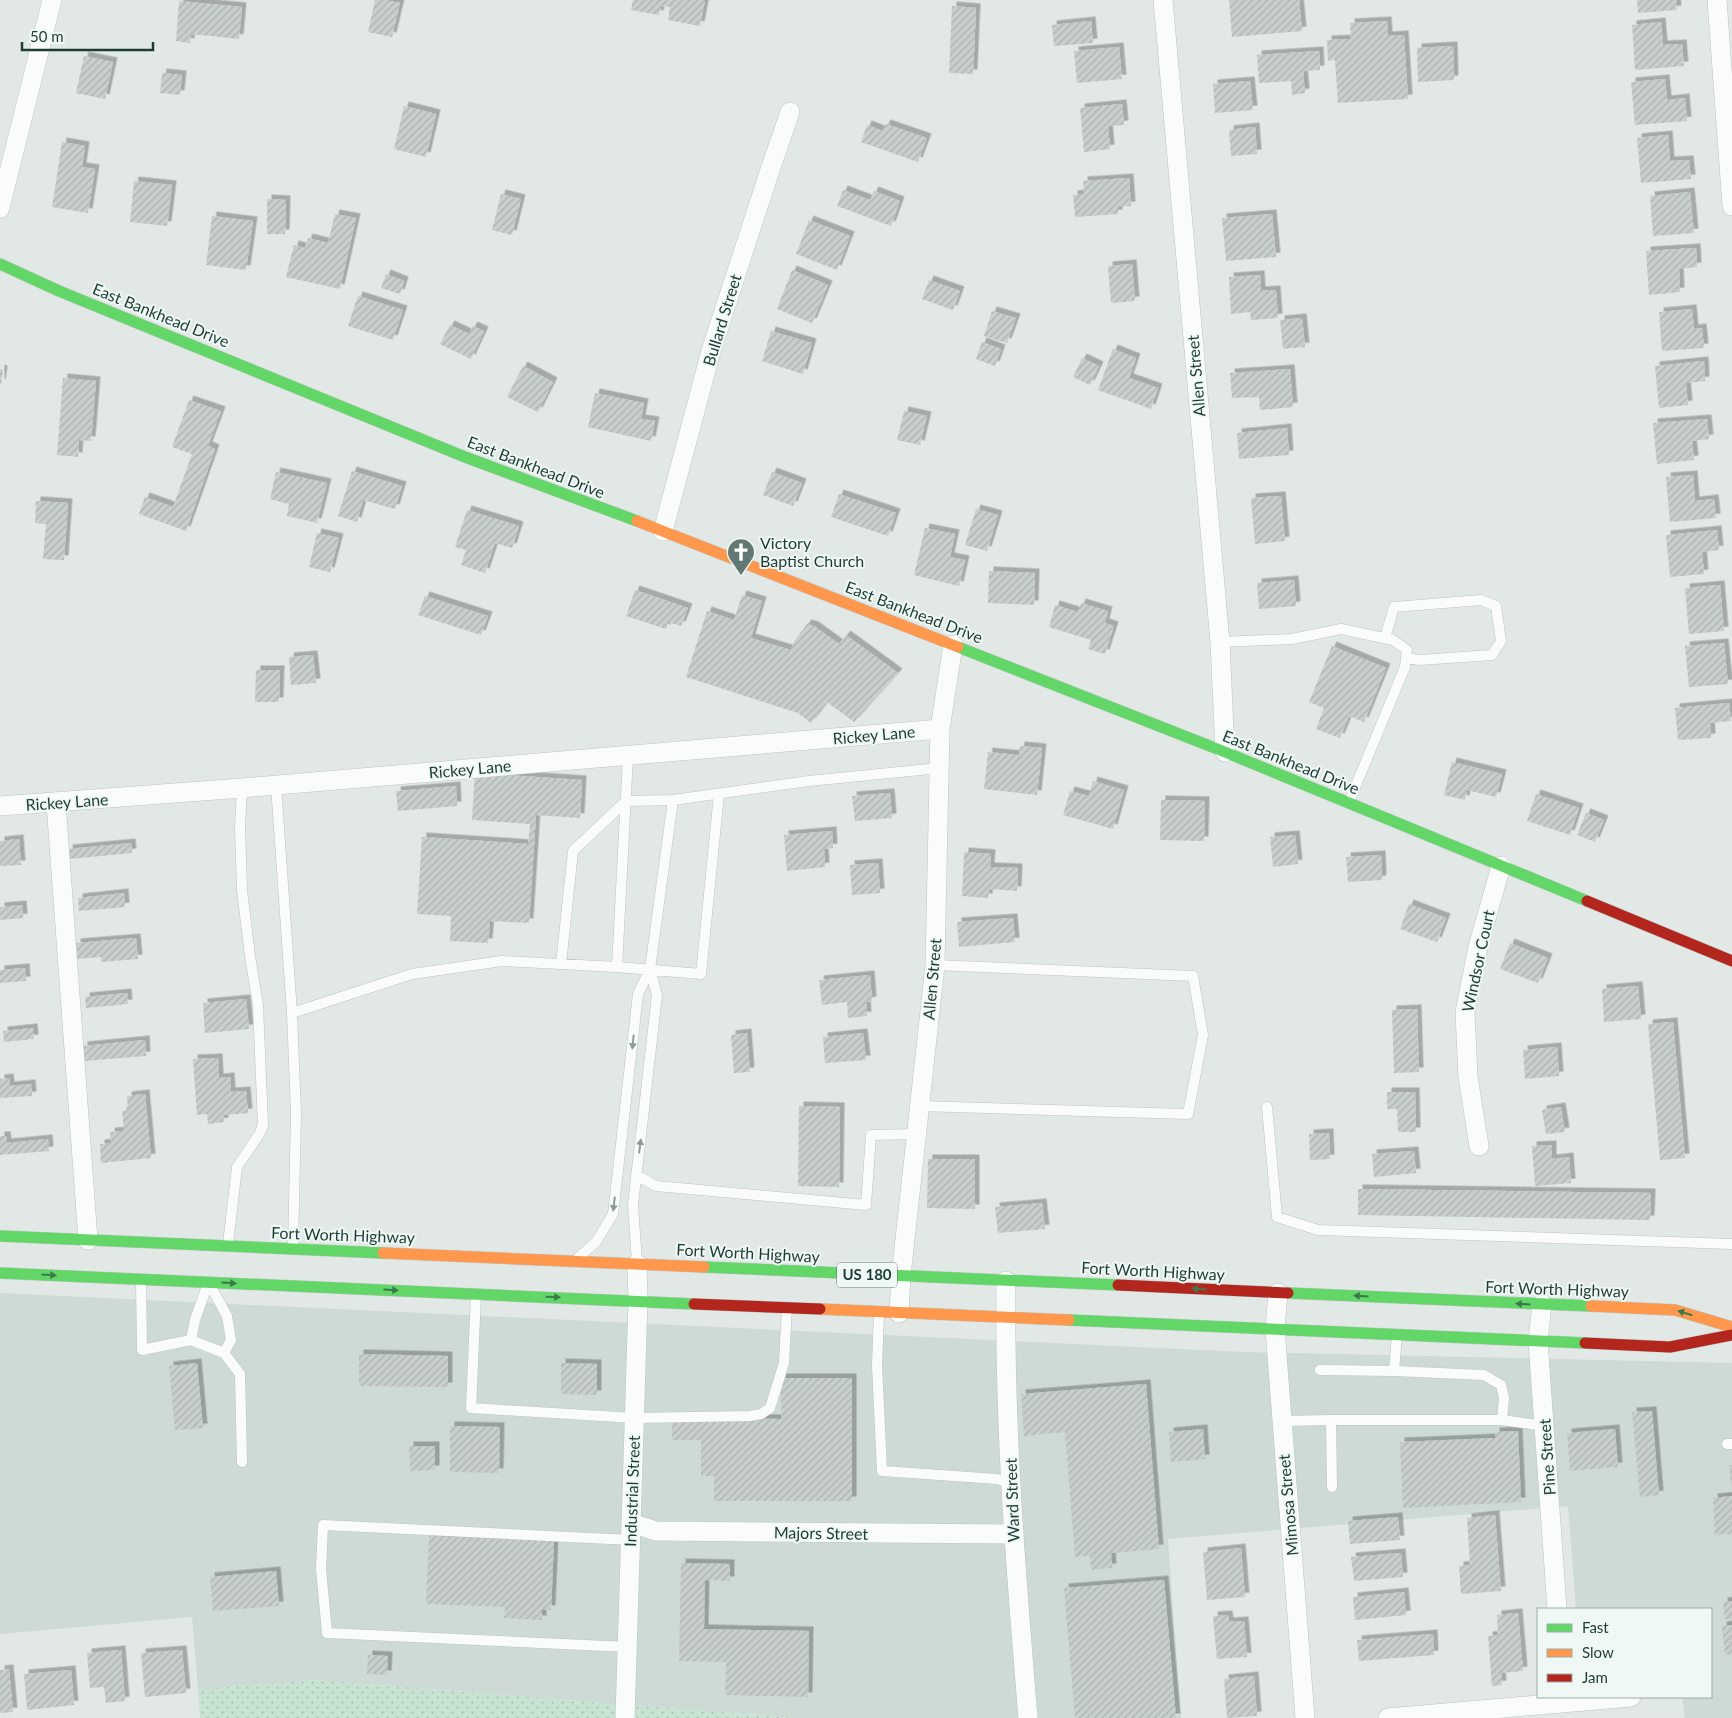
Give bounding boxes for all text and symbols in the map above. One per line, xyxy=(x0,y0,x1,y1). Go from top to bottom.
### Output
scale bar xyxy=(22,20,154,52)
text: 50 m xyxy=(30,27,64,45)
street label: Bullard Street xyxy=(699,271,745,368)
street label: East Bankhead Drive xyxy=(90,278,232,351)
street label: Allen Street xyxy=(1182,334,1209,418)
street label: East Bankhead Drive xyxy=(465,432,608,501)
place label: Victory Baptist Church xyxy=(760,533,864,570)
church icon: Victory Baptist Church xyxy=(726,537,756,576)
street label: East Bankhead Drive xyxy=(843,577,986,646)
street label: Rickey Lane xyxy=(832,721,916,748)
street label: East Bankhead Drive xyxy=(1220,725,1362,798)
street label: Rickey Lane xyxy=(428,755,512,782)
street label: Rickey Lane xyxy=(25,789,109,814)
street label: Windsor Court xyxy=(1457,908,1498,1014)
street label: Allen Street xyxy=(918,937,945,1021)
one-way arrow xyxy=(629,1034,637,1050)
one-way arrow xyxy=(636,1138,644,1154)
one-way arrow xyxy=(610,1196,618,1212)
street label: Fort Worth Highway xyxy=(271,1222,416,1247)
street label: Fort Worth Highway xyxy=(676,1239,821,1266)
street label: Fort Worth Highway xyxy=(1081,1257,1226,1284)
road number: US 180 xyxy=(837,1262,897,1288)
one-way arrow xyxy=(41,1272,57,1280)
street label: Fort Worth Highway xyxy=(1485,1276,1630,1301)
one-way arrow xyxy=(221,1280,237,1288)
one-way arrow xyxy=(1190,1285,1206,1293)
one-way arrow xyxy=(383,1287,399,1295)
one-way arrow xyxy=(1353,1292,1369,1300)
one-way arrow xyxy=(545,1294,561,1302)
one-way arrow xyxy=(1515,1299,1531,1307)
one-way arrow xyxy=(1678,1309,1693,1316)
street label: Pine Street xyxy=(1534,1418,1559,1496)
street label: Industrial Street xyxy=(620,1435,643,1547)
street label: Mimosa Street xyxy=(1274,1453,1301,1557)
street label: Ward Street xyxy=(1001,1457,1022,1542)
street label: Majors Street xyxy=(774,1522,869,1543)
legend xyxy=(1537,1608,1712,1698)
text: Fast xyxy=(1582,1618,1609,1636)
text: Slow xyxy=(1582,1643,1614,1661)
text: Jam xyxy=(1582,1668,1608,1686)

